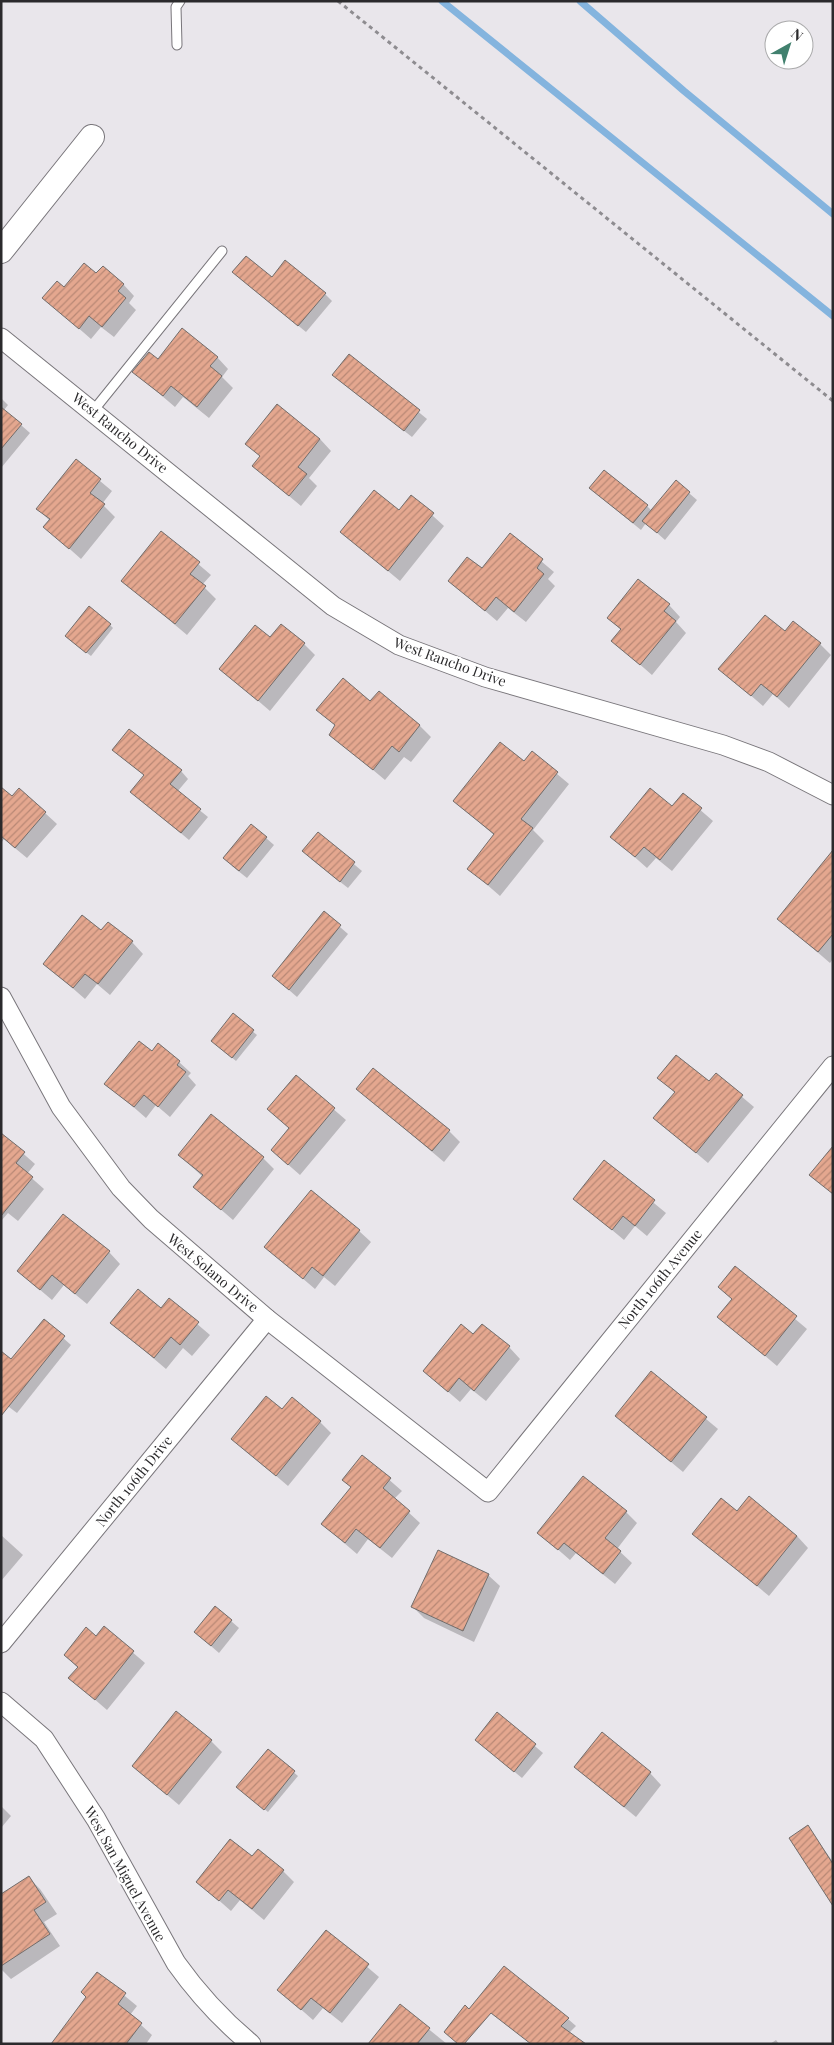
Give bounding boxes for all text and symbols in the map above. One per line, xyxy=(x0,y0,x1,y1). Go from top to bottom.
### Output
north arrow xyxy=(764,20,814,70)
text: N xyxy=(788,24,807,45)
street label: West Rancho Drive xyxy=(68,387,172,477)
street label: West Rancho Drive xyxy=(390,632,509,691)
street label: North 106th Avenue xyxy=(613,1225,706,1333)
street label: West Solano Drive xyxy=(163,1228,263,1316)
street label: North 106th Drive xyxy=(91,1431,176,1530)
street label: West San Miguel Avenue xyxy=(80,1802,171,1945)

